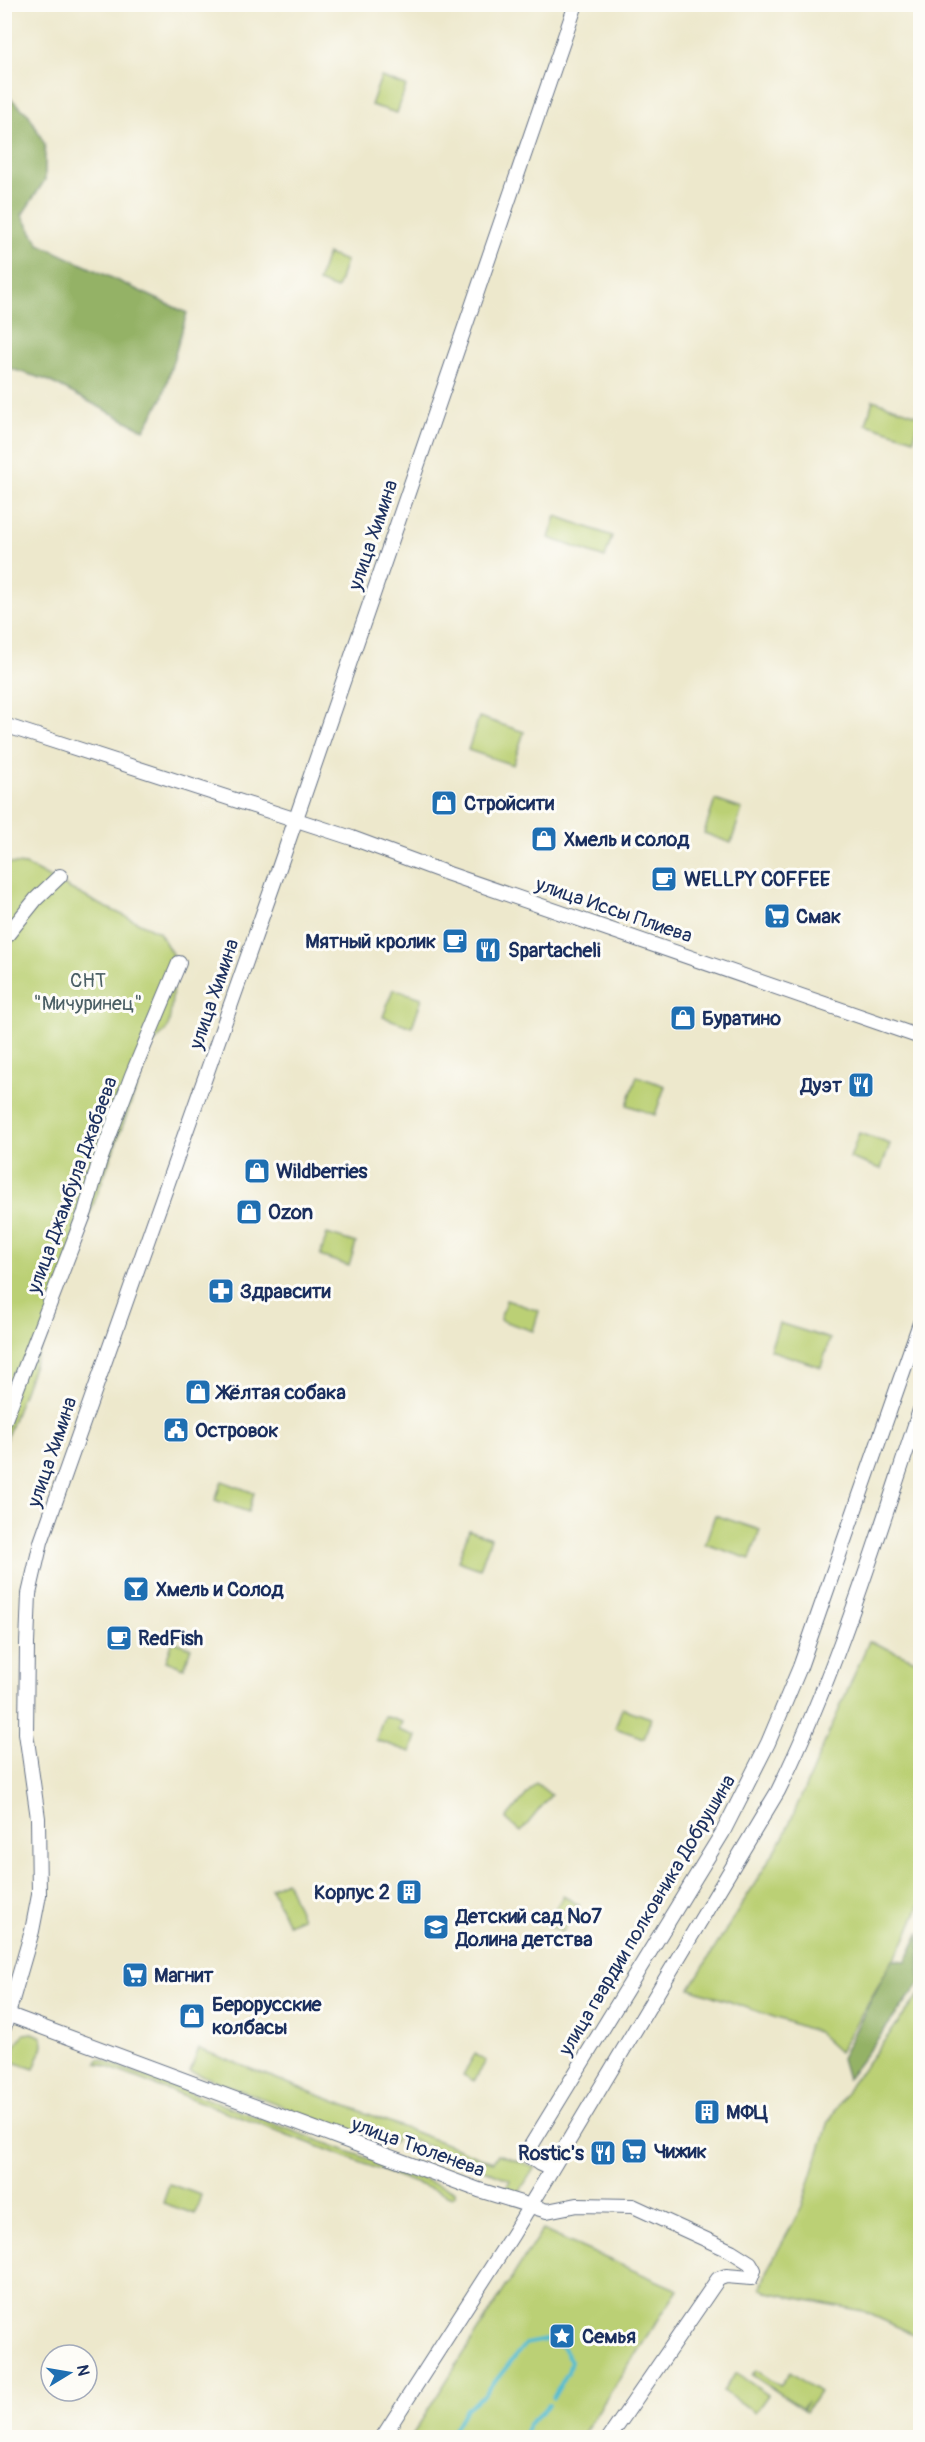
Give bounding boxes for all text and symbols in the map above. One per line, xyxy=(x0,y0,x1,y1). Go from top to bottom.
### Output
street label: улица Химина xyxy=(342,476,404,594)
shop icon: Стройсити xyxy=(429,788,459,818)
place label: Стройсити xyxy=(464,791,554,816)
shop icon: Хмель и солод xyxy=(529,824,559,854)
place label: Хмель и солод xyxy=(564,827,690,852)
cafe icon: WELLPY COFFEE xyxy=(649,864,679,894)
place label: WELLPY COFFEE xyxy=(684,867,831,892)
street label: улица Иссы Плиева xyxy=(531,871,696,949)
supermarket icon: Смак xyxy=(762,901,792,931)
place label: Смак xyxy=(796,904,841,929)
cafe icon: Мятный кролик xyxy=(440,926,470,956)
place label: Мятный кролик xyxy=(305,929,436,954)
street label: улица Химина xyxy=(183,935,245,1053)
restaurant icon: Spartacheli xyxy=(473,935,503,965)
place label: Spartacheli xyxy=(508,938,601,963)
park label: СНТ "Мичуринец" xyxy=(34,968,142,1016)
shop icon: Буратино xyxy=(668,1003,698,1033)
place label: Буратино xyxy=(702,1006,781,1031)
restaurant icon: Дуэт xyxy=(846,1070,876,1100)
street label: улица Джамбула Джабаева xyxy=(21,1073,123,1298)
place label: Дуэт xyxy=(800,1073,843,1098)
shop icon: Wildberries xyxy=(242,1156,272,1186)
place label: Wildberries xyxy=(276,1159,368,1184)
shop icon: Ozon xyxy=(234,1197,264,1227)
place label: Ozon xyxy=(268,1200,313,1225)
pharmacy icon: Здравсити xyxy=(206,1276,236,1306)
place label: Здравсити xyxy=(240,1279,331,1304)
shop icon: Жёлтая собака xyxy=(183,1377,213,1407)
place label: Жёлтая собака xyxy=(215,1380,346,1405)
street label: улица Химина xyxy=(21,1393,83,1511)
public building icon: Островок xyxy=(161,1415,191,1445)
place label: Островок xyxy=(195,1418,279,1443)
bar icon: Хмель и Солод xyxy=(121,1574,151,1604)
place label: Хмель и Солод xyxy=(156,1577,284,1602)
cafe icon: RedFish xyxy=(104,1623,134,1653)
place label: RedFish xyxy=(138,1626,203,1651)
street label: улица гвардии полковника Добрушина xyxy=(552,1770,741,2061)
building icon: Корпус 2 xyxy=(394,1877,424,1907)
place label: Корпус 2 xyxy=(314,1880,390,1905)
place label: Детский сад №7 Долина детства xyxy=(455,1904,602,1952)
school or university icon: Детский сад №7 Долина детства xyxy=(421,1912,451,1942)
supermarket icon: Магнит xyxy=(120,1960,150,1990)
place label: Магнит xyxy=(154,1963,214,1988)
place label: Берорусские колбасы xyxy=(212,1992,323,2040)
shop icon: Берорусские колбасы xyxy=(177,2001,207,2031)
building icon: МФЦ xyxy=(692,2097,722,2127)
place label: МФЦ xyxy=(726,2100,769,2125)
street label: улица Тюленева xyxy=(347,2111,488,2183)
supermarket icon: Чижик xyxy=(619,2136,649,2166)
restaurant icon: Rostic's xyxy=(588,2138,618,2168)
place label: Чижик xyxy=(654,2139,707,2164)
place label: Rostic's xyxy=(518,2141,584,2166)
place icon: Семья xyxy=(547,2321,577,2351)
place label: Семья xyxy=(582,2324,636,2349)
north arrow xyxy=(39,2343,99,2403)
text: N xyxy=(72,2363,94,2378)

